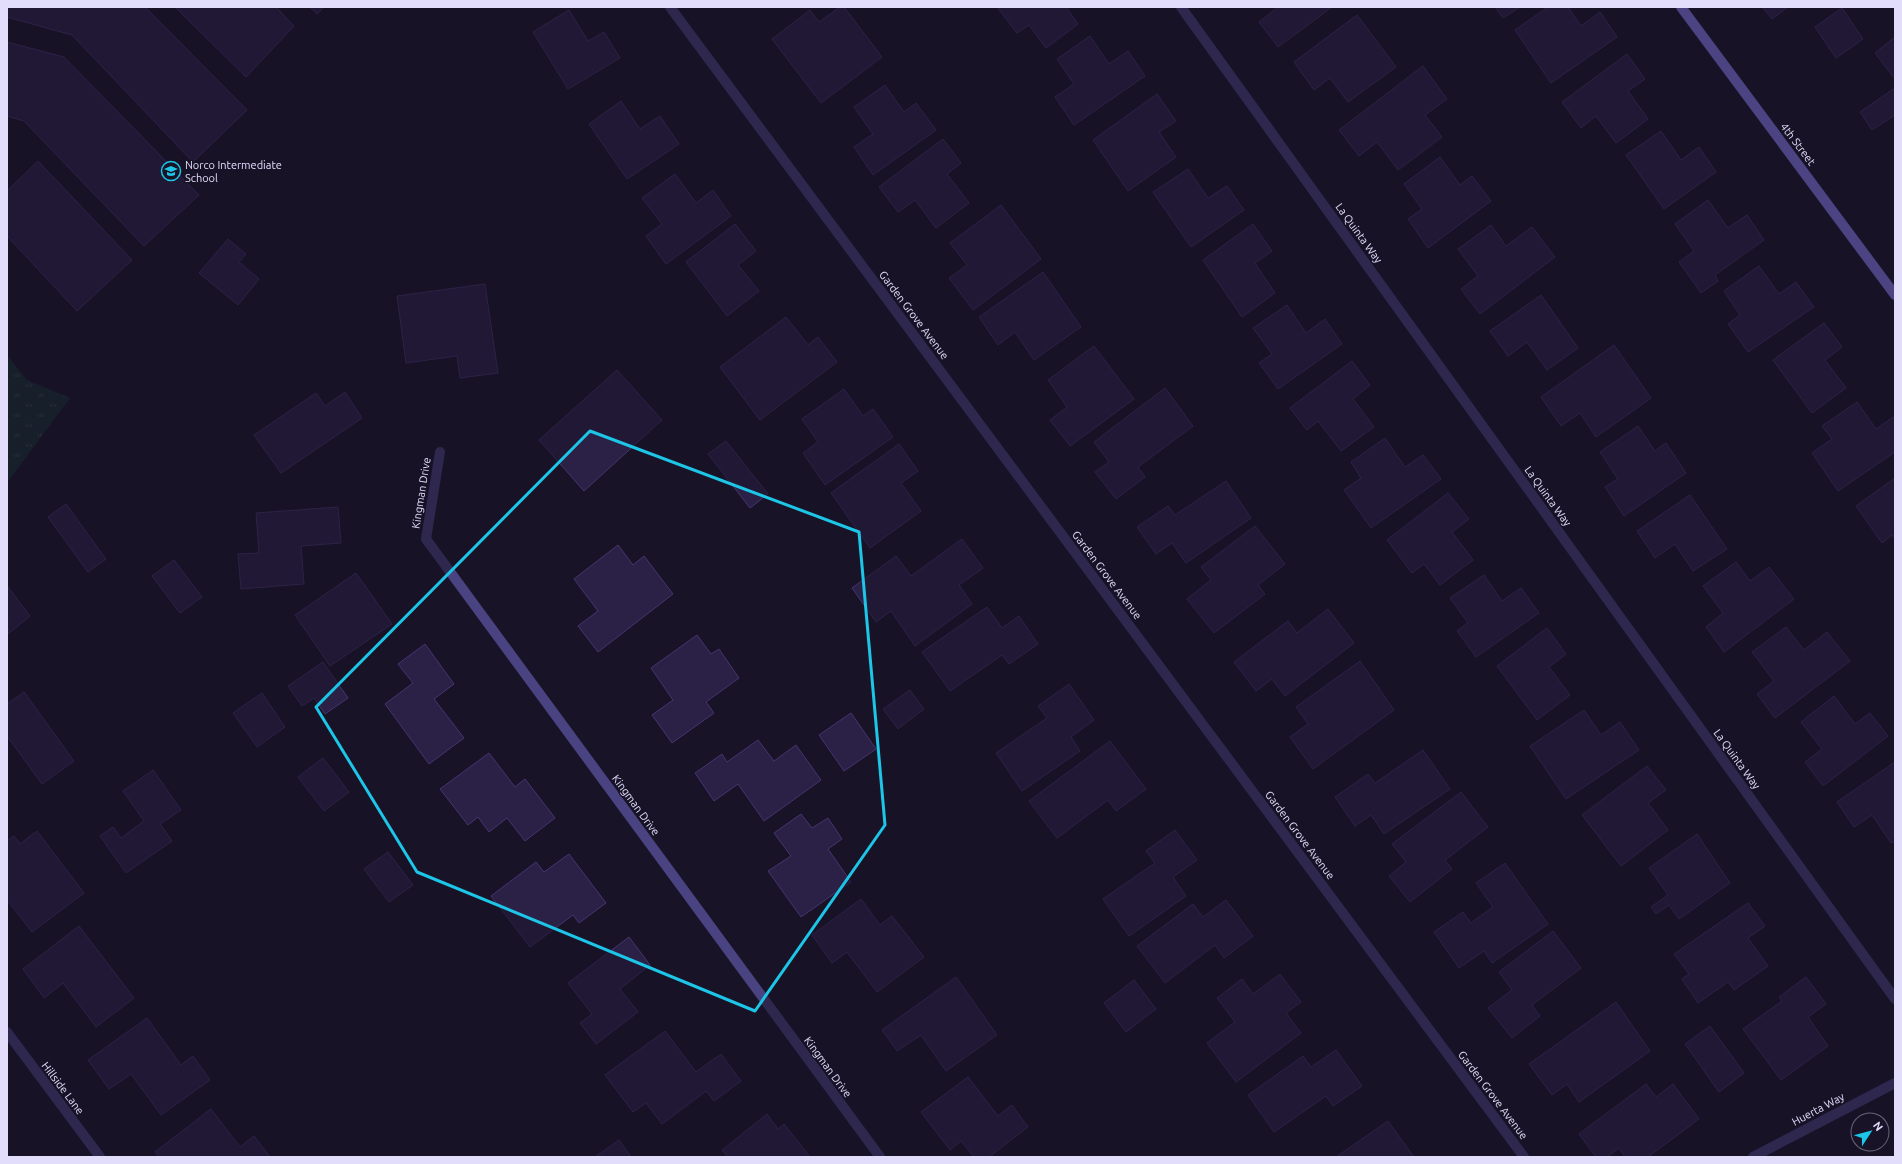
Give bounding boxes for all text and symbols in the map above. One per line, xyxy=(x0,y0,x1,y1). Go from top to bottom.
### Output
street label: 4th Street xyxy=(1778,120,1818,168)
place label: Norco Intermediate School xyxy=(185,159,282,184)
school or university icon: Norco Intermediate School xyxy=(160,160,182,182)
street label: La Quinta Way xyxy=(1333,201,1385,266)
street label: Garden Grove Avenue xyxy=(877,269,951,361)
street label: Kingman Drive xyxy=(409,456,433,530)
street label: La Quinta Way xyxy=(1522,464,1574,529)
street label: Garden Grove Avenue xyxy=(1070,529,1144,621)
street label: La Quinta Way xyxy=(1711,727,1763,792)
street label: Kingman Drive xyxy=(610,772,662,838)
street label: Garden Grove Avenue xyxy=(1263,789,1337,881)
street label: Kingman Drive xyxy=(802,1034,854,1100)
street label: Garden Grove Avenue xyxy=(1456,1049,1530,1141)
street label: Hillside Lane xyxy=(39,1060,87,1116)
street label: Huerta Way xyxy=(1790,1090,1847,1128)
north arrow xyxy=(1850,1112,1890,1152)
text: N xyxy=(1871,1119,1885,1133)

